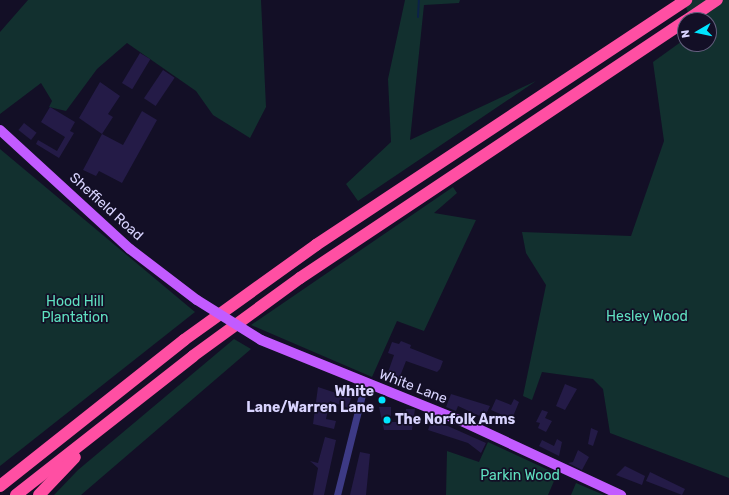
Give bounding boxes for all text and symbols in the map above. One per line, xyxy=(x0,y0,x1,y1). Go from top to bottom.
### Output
north arrow xyxy=(677,12,717,52)
text: N xyxy=(679,29,693,39)
street label: Sheffield Road xyxy=(66,170,146,244)
park label: Hood Hill Plantation xyxy=(41,294,109,326)
park label: Hesley Wood xyxy=(606,309,688,325)
street label: White Lane xyxy=(376,366,450,408)
place label: White Lane/Warren Lane xyxy=(246,384,374,416)
marker: White Lane/Warren Lane xyxy=(377,395,387,405)
place label: The Norfolk Arms xyxy=(395,412,516,428)
marker: The Norfolk Arms xyxy=(382,415,392,425)
park label: Parkin Wood xyxy=(480,468,560,484)

